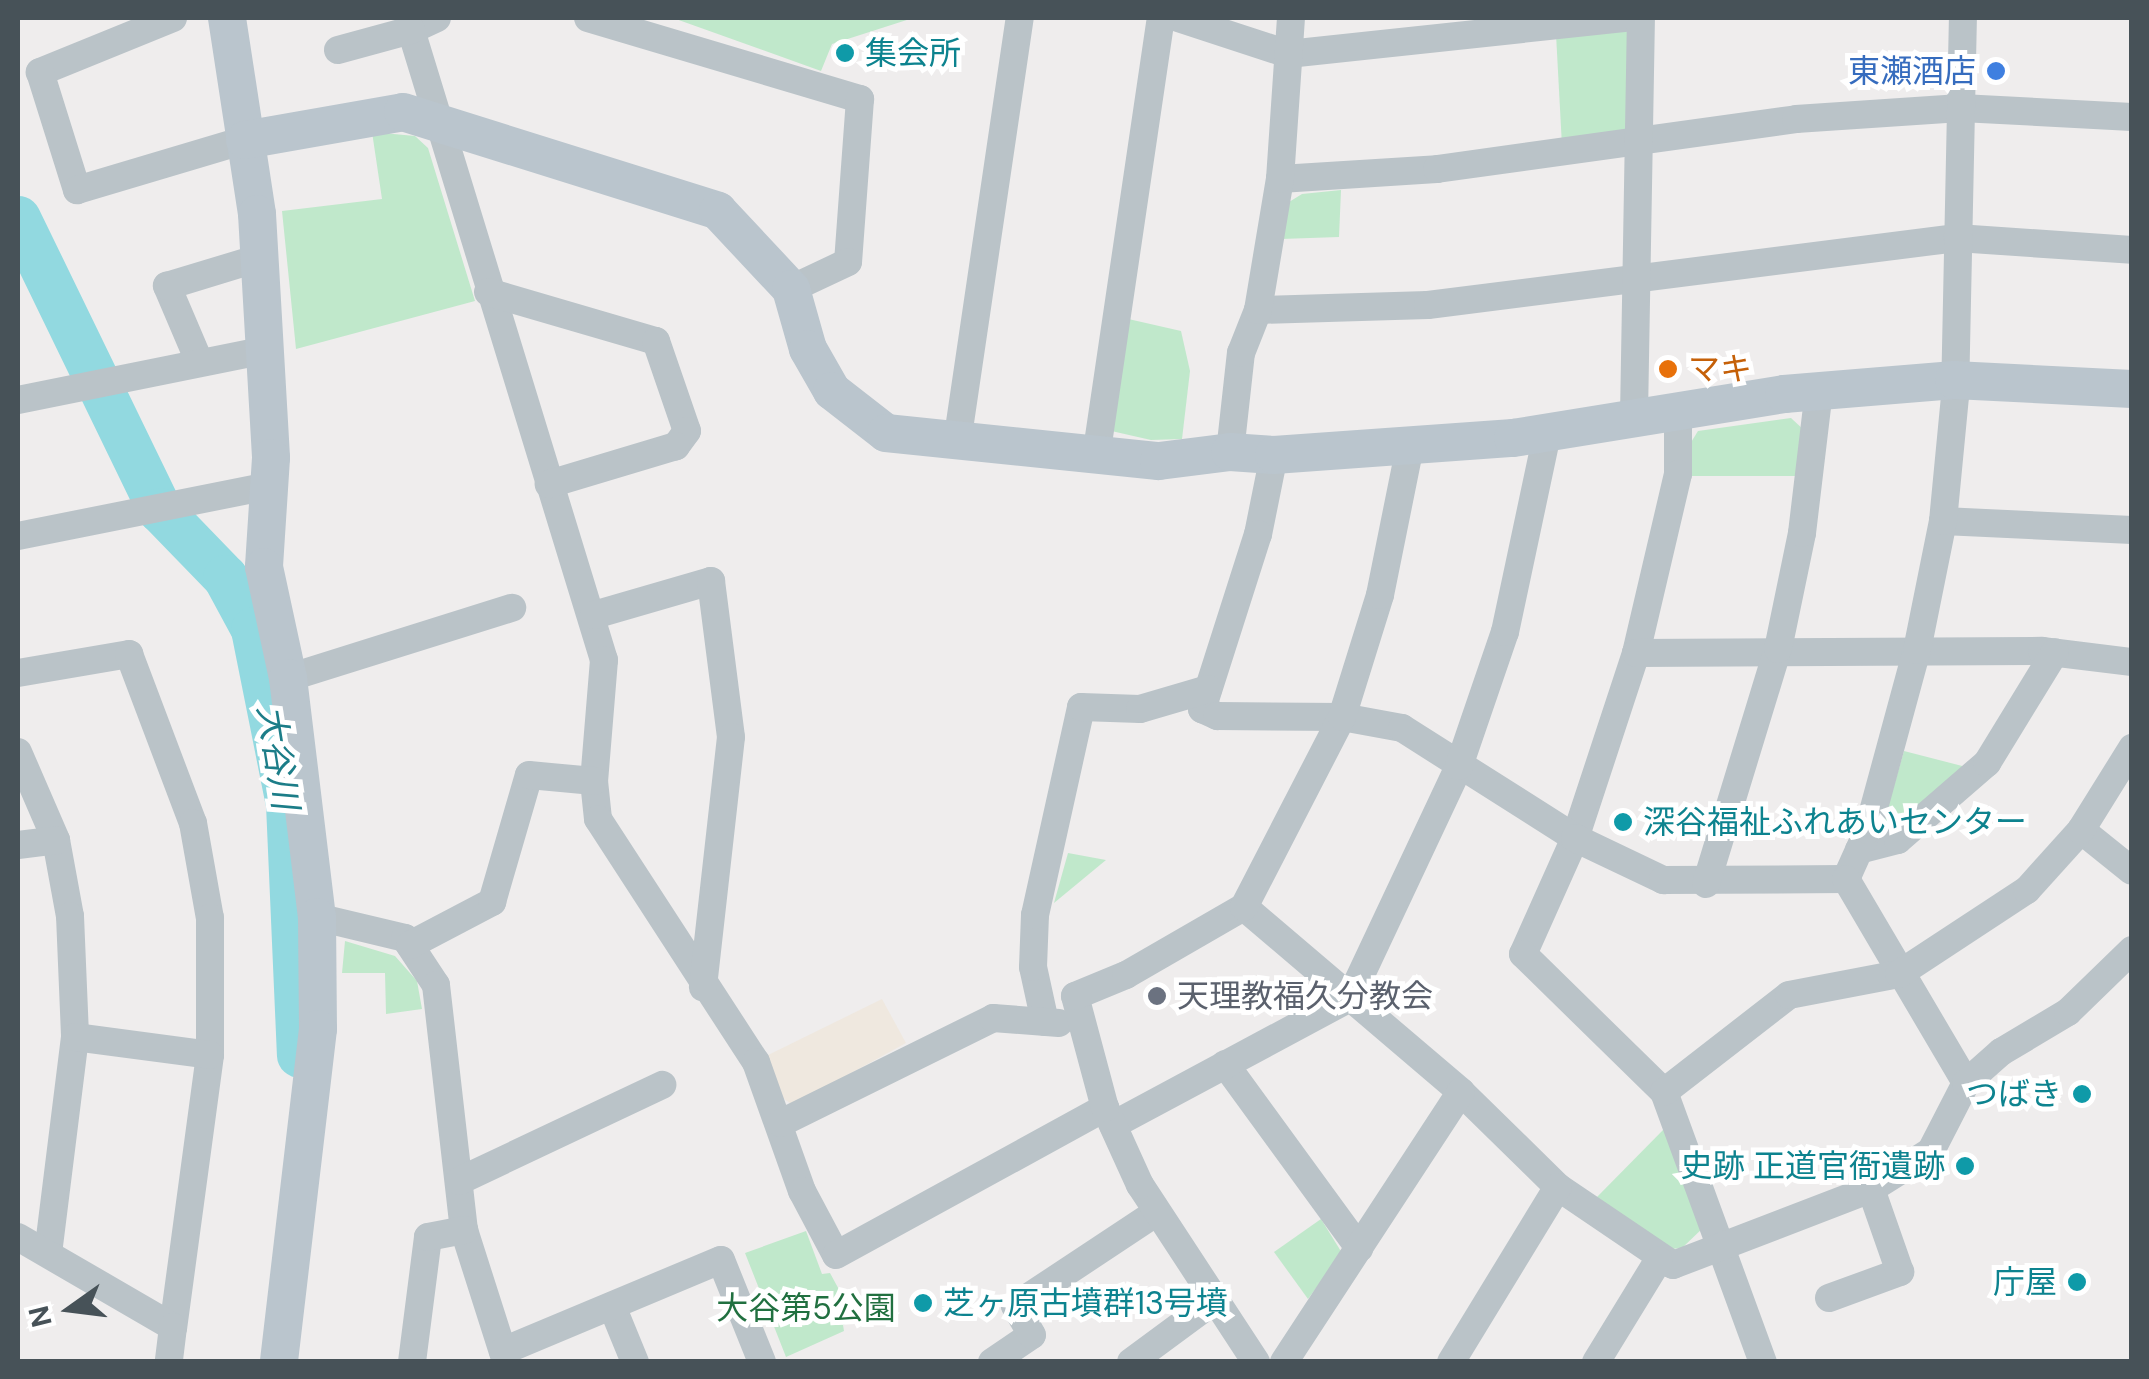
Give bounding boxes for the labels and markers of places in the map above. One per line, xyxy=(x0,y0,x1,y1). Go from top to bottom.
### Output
place label: 集会所 xyxy=(865,34,961,72)
marker: 集会所 xyxy=(834,42,856,64)
place label: 東瀬酒店 xyxy=(1848,52,1976,90)
marker: 東瀬酒店 xyxy=(1985,60,2007,82)
place label: マキ xyxy=(1688,350,1752,388)
marker: マキ xyxy=(1657,358,1679,380)
place label: 深谷福祉ふれあいセンター xyxy=(1643,803,2027,841)
marker: 深谷福祉ふれあいセンター xyxy=(1612,811,1634,833)
place label: 天理教福久分教会 xyxy=(1177,977,1433,1015)
marker: 天理教福久分教会 xyxy=(1146,985,1168,1007)
place label: つばき xyxy=(1966,1075,2062,1113)
marker: つばき xyxy=(2071,1083,2093,1105)
place label: 史跡 正道官衙遺跡 xyxy=(1680,1147,1945,1185)
marker: 史跡 正道官衙遺跡 xyxy=(1954,1155,1976,1177)
place label: 庁屋 xyxy=(1993,1263,2057,1301)
marker: 庁屋 xyxy=(2066,1271,2088,1293)
place label: 芝ヶ原古墳群13号墳 xyxy=(943,1284,1228,1322)
marker: 芝ヶ原古墳群13号墳 xyxy=(912,1292,934,1314)

